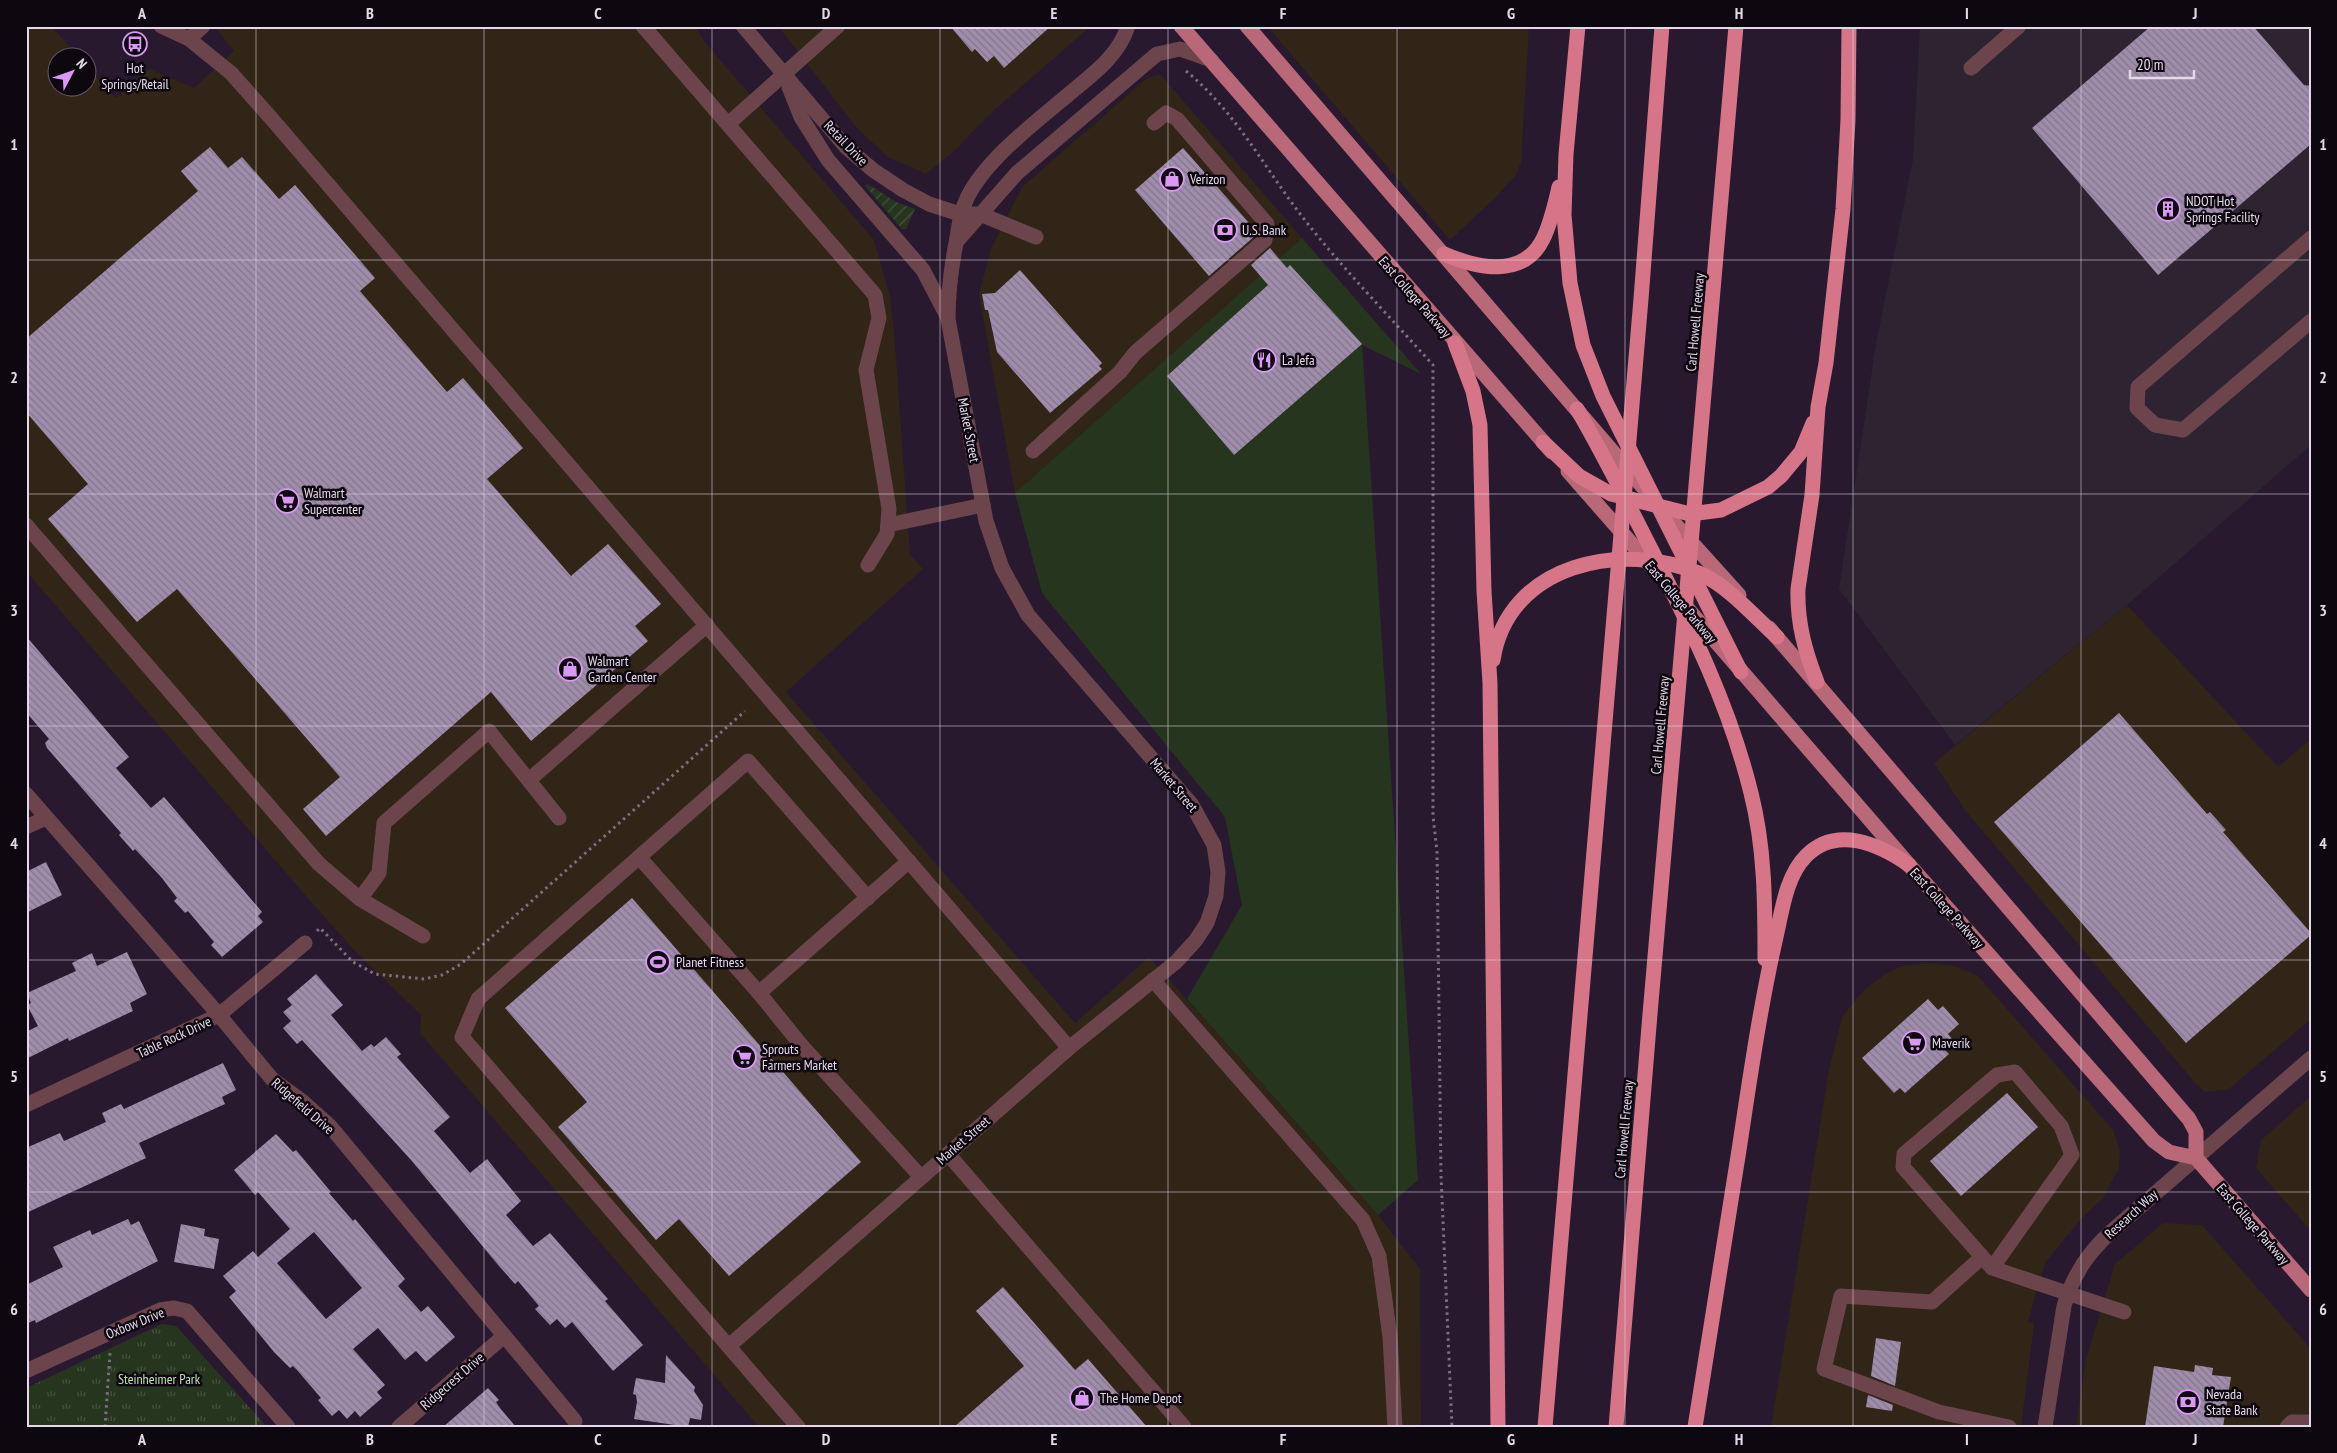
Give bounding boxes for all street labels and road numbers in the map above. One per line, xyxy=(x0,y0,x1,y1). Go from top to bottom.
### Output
street label: Retail Drive xyxy=(820,117,872,170)
street label: East College Parkway xyxy=(1375,253,1456,342)
street label: Carl Howell Freeway xyxy=(1682,271,1708,372)
street label: Market Street xyxy=(954,396,984,464)
street label: East College Parkway xyxy=(1641,557,1721,647)
street label: Carl Howell Freeway xyxy=(1647,674,1673,775)
street label: Market Street xyxy=(1146,754,1202,816)
street label: East College Parkway xyxy=(1906,864,1988,953)
street label: Table Rock Drive xyxy=(134,1012,214,1062)
street label: Ridgefield Drive xyxy=(268,1074,338,1138)
street label: Carl Howell Freeway xyxy=(1611,1078,1637,1179)
street label: Market Street xyxy=(932,1112,994,1168)
street label: East College Parkway xyxy=(2213,1180,2294,1269)
street label: Research Way xyxy=(2101,1185,2162,1243)
street label: Oxbow Drive xyxy=(103,1303,167,1343)
street label: Ridgecrest Drive xyxy=(416,1348,488,1414)

